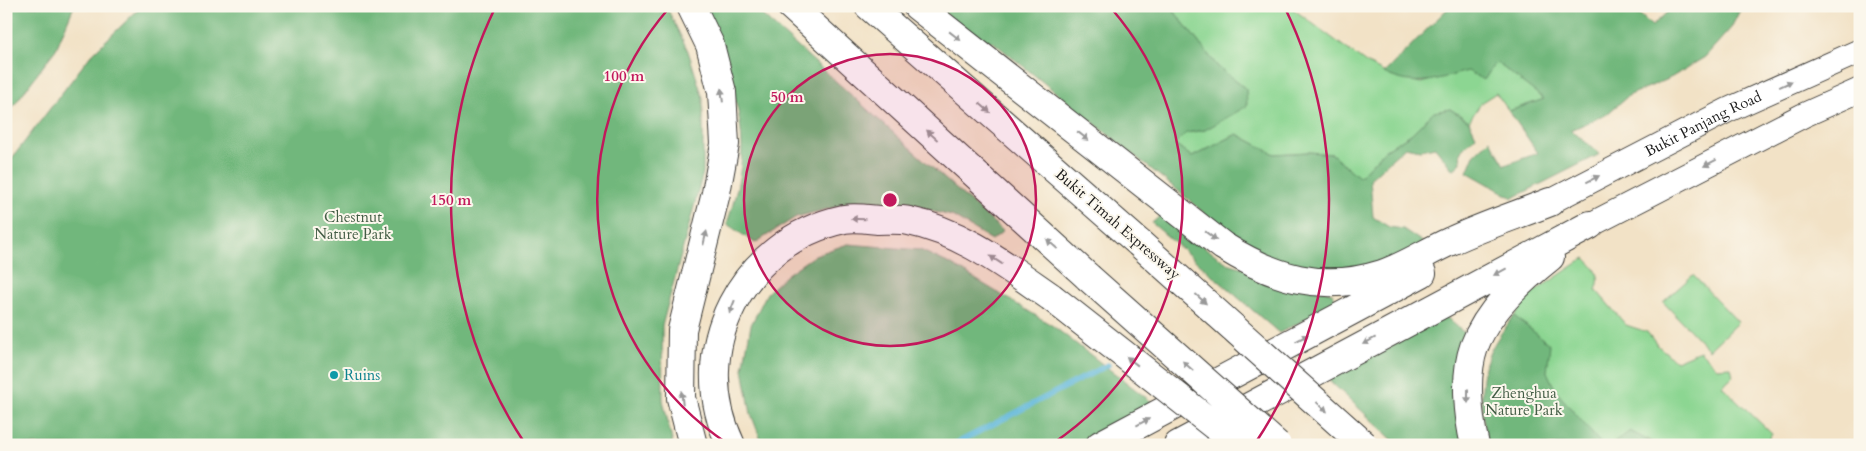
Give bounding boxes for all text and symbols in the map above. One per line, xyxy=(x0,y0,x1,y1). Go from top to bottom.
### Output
one-way arrow xyxy=(948,30,961,41)
text: 100 m xyxy=(604,66,645,86)
one-way arrow xyxy=(1779,79,1793,87)
street label: Bukit Panjang Road xyxy=(1641,86,1765,161)
one-way arrow xyxy=(718,87,726,103)
text: 50 m xyxy=(770,87,804,107)
one-way arrow xyxy=(978,102,991,113)
one-way arrow xyxy=(925,129,938,140)
one-way arrow xyxy=(1077,130,1090,141)
one-way arrow xyxy=(1702,159,1717,167)
street label: Bukit Timah Expressway xyxy=(1051,164,1185,284)
one-way arrow xyxy=(1586,175,1600,183)
text: 150 m xyxy=(431,190,472,210)
centre of rings xyxy=(881,191,899,209)
park label: Chestnut Nature Park xyxy=(314,207,392,244)
one-way arrow xyxy=(850,215,866,223)
one-way arrow xyxy=(701,231,709,246)
one-way arrow xyxy=(1204,231,1217,242)
one-way arrow xyxy=(1046,238,1058,250)
one-way arrow xyxy=(990,255,1003,265)
one-way arrow xyxy=(1493,267,1507,276)
one-way arrow xyxy=(1195,293,1207,305)
one-way arrow xyxy=(728,300,736,315)
one-way arrow xyxy=(1295,334,1310,342)
one-way arrow xyxy=(1361,337,1376,345)
one-way arrow xyxy=(1126,355,1139,366)
one-way arrow xyxy=(1182,360,1194,372)
place label: Ruins xyxy=(344,365,380,385)
marker: Ruins xyxy=(328,369,340,381)
park label: Zhenghua Nature Park xyxy=(1485,383,1563,420)
one-way arrow xyxy=(1464,388,1472,404)
one-way arrow xyxy=(678,389,686,405)
one-way arrow xyxy=(1316,402,1329,413)
one-way arrow xyxy=(1136,418,1150,426)

